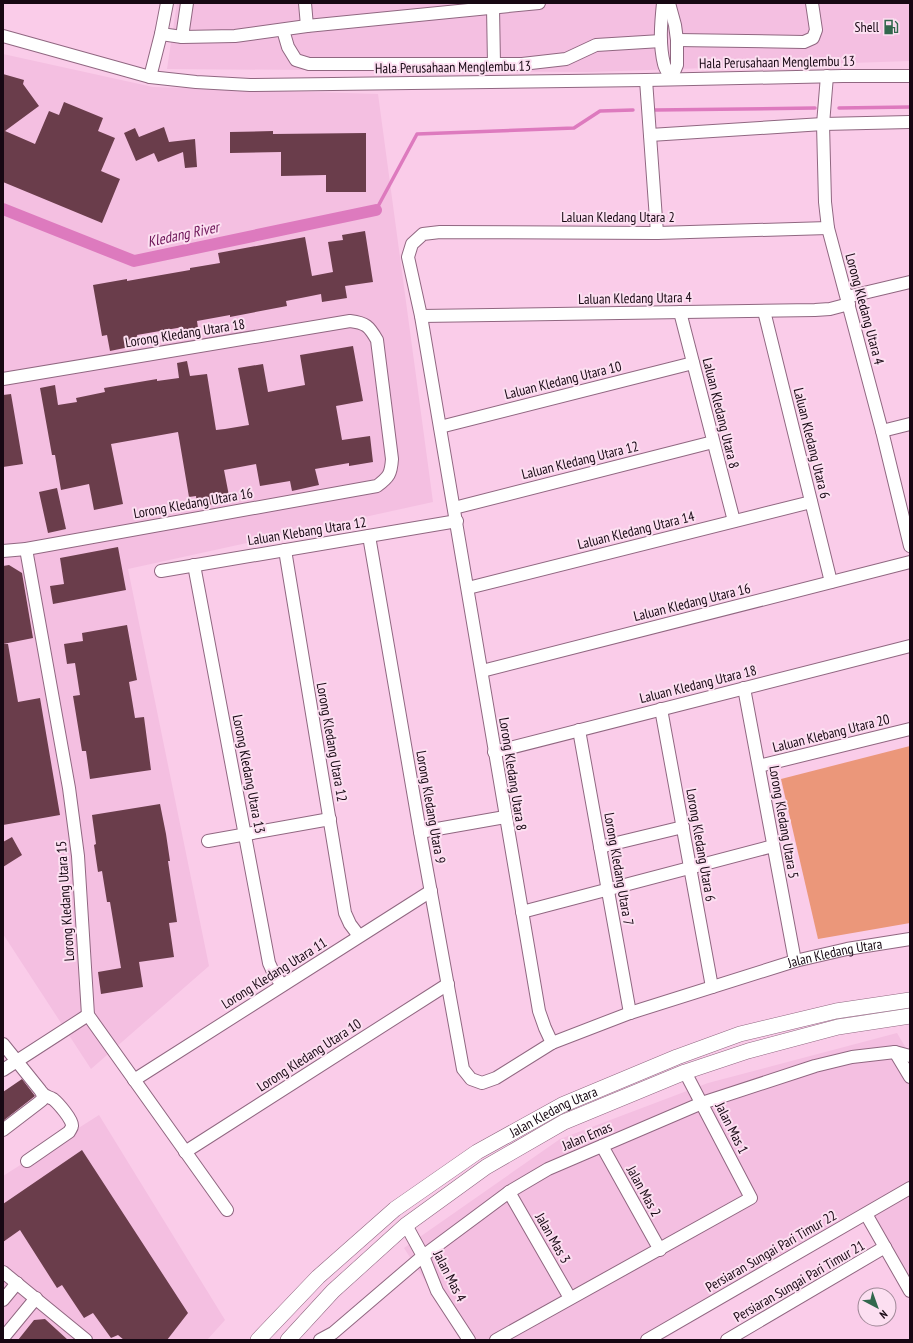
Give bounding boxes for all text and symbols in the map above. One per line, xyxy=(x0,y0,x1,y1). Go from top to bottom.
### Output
place label: Shell xyxy=(855,18,880,36)
fuel station icon: Shell xyxy=(882,18,900,36)
street label: Hala Perusahaan Menglembu 13 xyxy=(699,52,855,72)
street label: Hala Perusahaan Menglembu 13 xyxy=(375,57,531,77)
street label: Laluan Kledang Utara 2 xyxy=(561,208,675,226)
water label: Kledang River xyxy=(146,217,222,251)
street label: Lorong Kledang Utara 4 xyxy=(841,251,889,367)
street label: Laluan Kledang Utara 4 xyxy=(578,288,693,308)
street label: Lorong Kledang Utara 18 xyxy=(124,315,246,351)
street label: Laluan Kledang Utara 8 xyxy=(699,356,743,470)
street label: Laluan Kledang Utara 10 xyxy=(503,357,623,403)
street label: Laluan Kledang Utara 6 xyxy=(790,386,834,500)
street label: Laluan Kledang Utara 12 xyxy=(520,437,640,483)
street label: Lorong Kledang Utara 16 xyxy=(132,484,254,522)
street label: Laluan Kledang Utara 14 xyxy=(576,507,697,553)
street label: Laluan Klebang Utara 12 xyxy=(246,513,368,549)
street label: Laluan Kledang Utara 16 xyxy=(632,579,752,625)
street label: Laluan Kledang Utara 18 xyxy=(638,661,758,707)
street label: Lorong Kledang Utara 12 xyxy=(313,681,351,803)
street label: Laluan Klebang Utara 20 xyxy=(771,710,891,756)
street label: Lorong Kledang Utara 13 xyxy=(229,713,269,835)
street label: Lorong Kledang Utara 8 xyxy=(495,716,531,832)
street label: Lorong Kledang Utara 9 xyxy=(412,749,450,865)
street label: Lorong Kledang Utara 5 xyxy=(765,764,803,880)
street label: Lorong Kledang Utara 6 xyxy=(682,787,720,903)
street label: Lorong Kledang Utara 7 xyxy=(600,811,638,927)
street label: Lorong Kledang Utara 15 xyxy=(52,840,78,962)
street label: Lorong Kledang Utara 11 xyxy=(218,933,330,1013)
street label: Jalan Kledang Utara xyxy=(784,935,883,972)
street label: Lorong Kledang Utara 10 xyxy=(253,1015,365,1095)
street label: Jalan Kledang Utara xyxy=(505,1082,600,1142)
street label: Jalan Mas 1 xyxy=(711,1098,753,1157)
street label: Jalan Emas xyxy=(558,1117,615,1155)
street label: Jalan Mas 2 xyxy=(622,1162,665,1220)
street label: Persiaran Sungai Pari Timur 22 xyxy=(702,1206,840,1296)
street label: Jalan Mas 3 xyxy=(531,1209,575,1267)
street label: Persiaran Sungai Pari Timur 21 xyxy=(730,1236,868,1326)
street label: Jalan Mas 4 xyxy=(429,1246,471,1305)
north arrow xyxy=(857,1287,897,1327)
text: N xyxy=(877,1307,890,1322)

